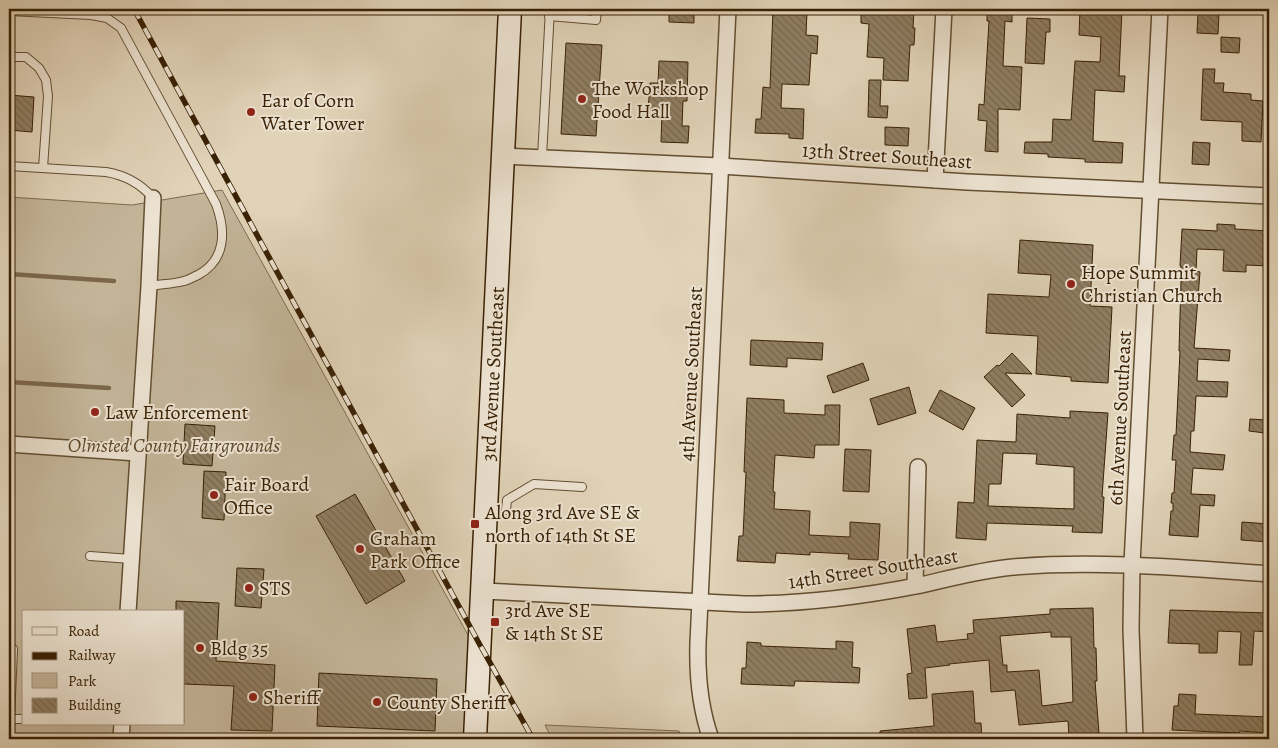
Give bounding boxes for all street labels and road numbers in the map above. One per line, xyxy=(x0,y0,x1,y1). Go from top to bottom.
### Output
street label: 13th Street Southeast xyxy=(801,137,973,175)
street label: 3rd Avenue Southeast xyxy=(475,285,511,462)
street label: 4th Avenue Southeast xyxy=(673,286,709,462)
street label: 6th Avenue Southeast xyxy=(1102,329,1138,506)
street label: 14th Street Southeast xyxy=(786,542,960,596)

